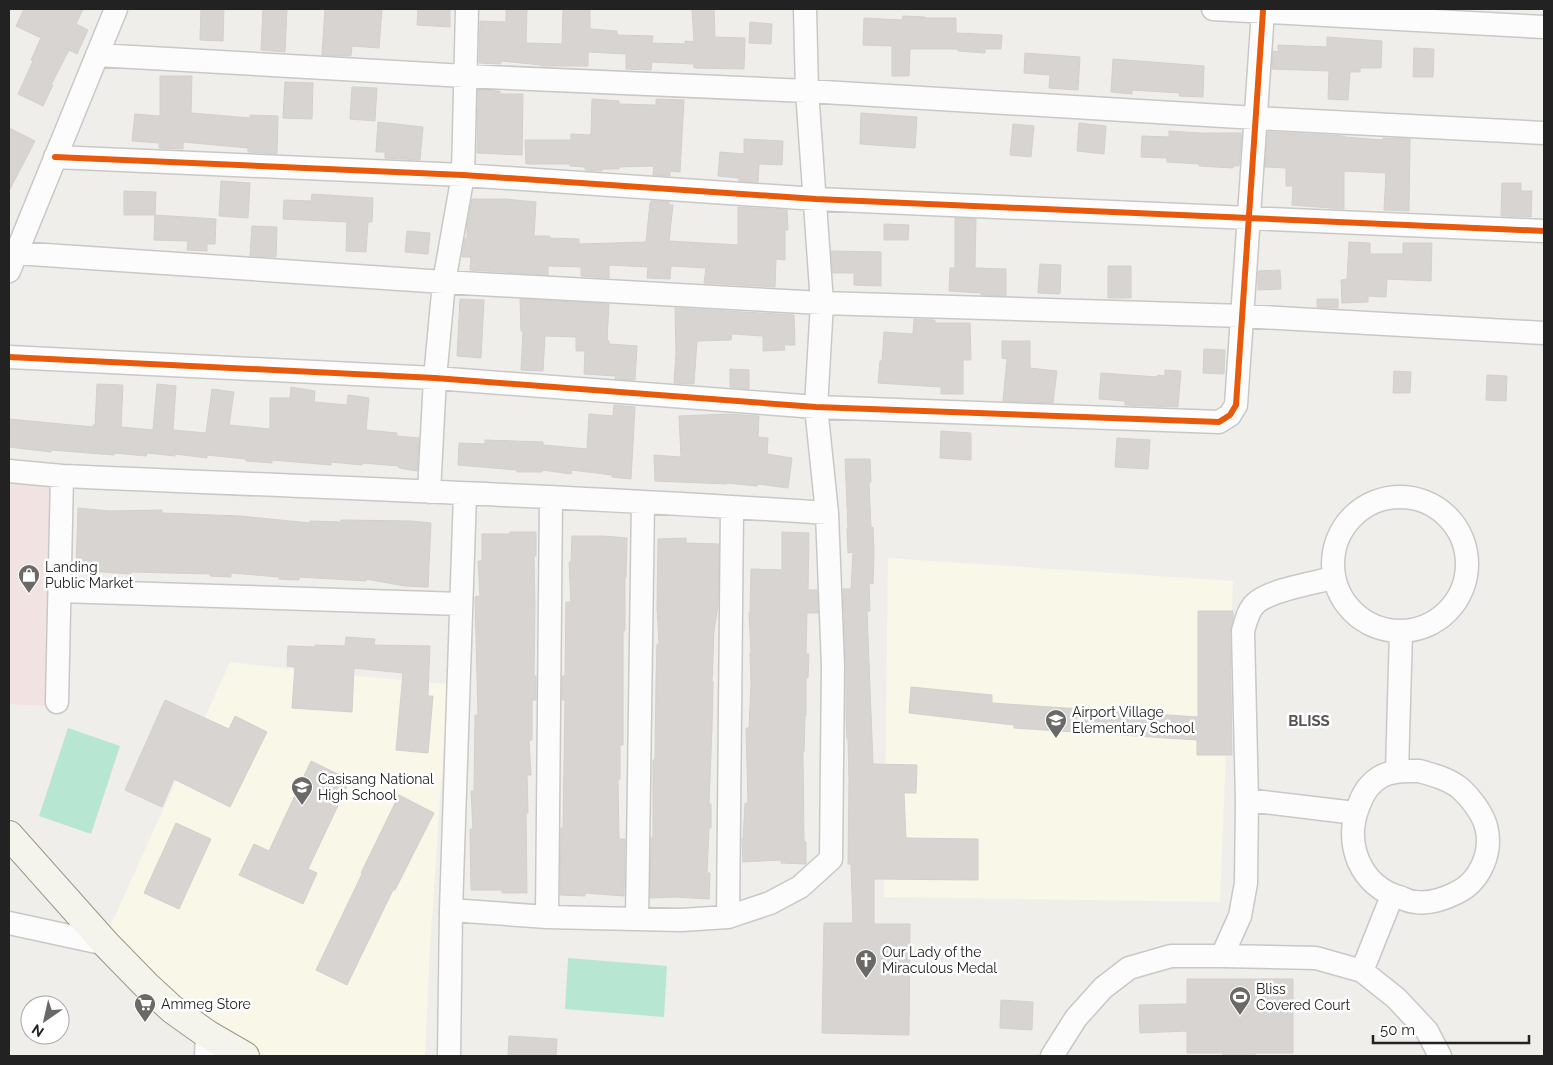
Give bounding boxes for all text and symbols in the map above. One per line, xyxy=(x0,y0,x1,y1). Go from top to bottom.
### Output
place label: Landing Public Market xyxy=(45,559,134,591)
shop icon: Landing Public Market xyxy=(17,563,41,594)
place label: Airport Village Elementary School xyxy=(1072,704,1195,736)
school or university icon: Airport Village Elementary School xyxy=(1044,708,1068,739)
district label: BLISS xyxy=(1288,712,1330,730)
place label: Casisang National High School xyxy=(318,771,434,803)
school or university icon: Casisang National High School xyxy=(290,775,314,806)
place label: Our Lady of the Miraculous Medal xyxy=(882,944,997,976)
church icon: Our Lady of the Miraculous Medal xyxy=(854,948,878,979)
place label: Bliss Covered Court xyxy=(1256,981,1350,1013)
sports icon: Bliss Covered Court xyxy=(1228,985,1252,1016)
supermarket icon: Ammeg Store xyxy=(133,992,157,1023)
north arrow xyxy=(20,995,70,1045)
place label: Ammeg Store xyxy=(161,996,251,1012)
scale bar xyxy=(1373,1012,1529,1044)
text: N xyxy=(29,1021,47,1040)
text: 50 m xyxy=(1380,1021,1415,1039)

